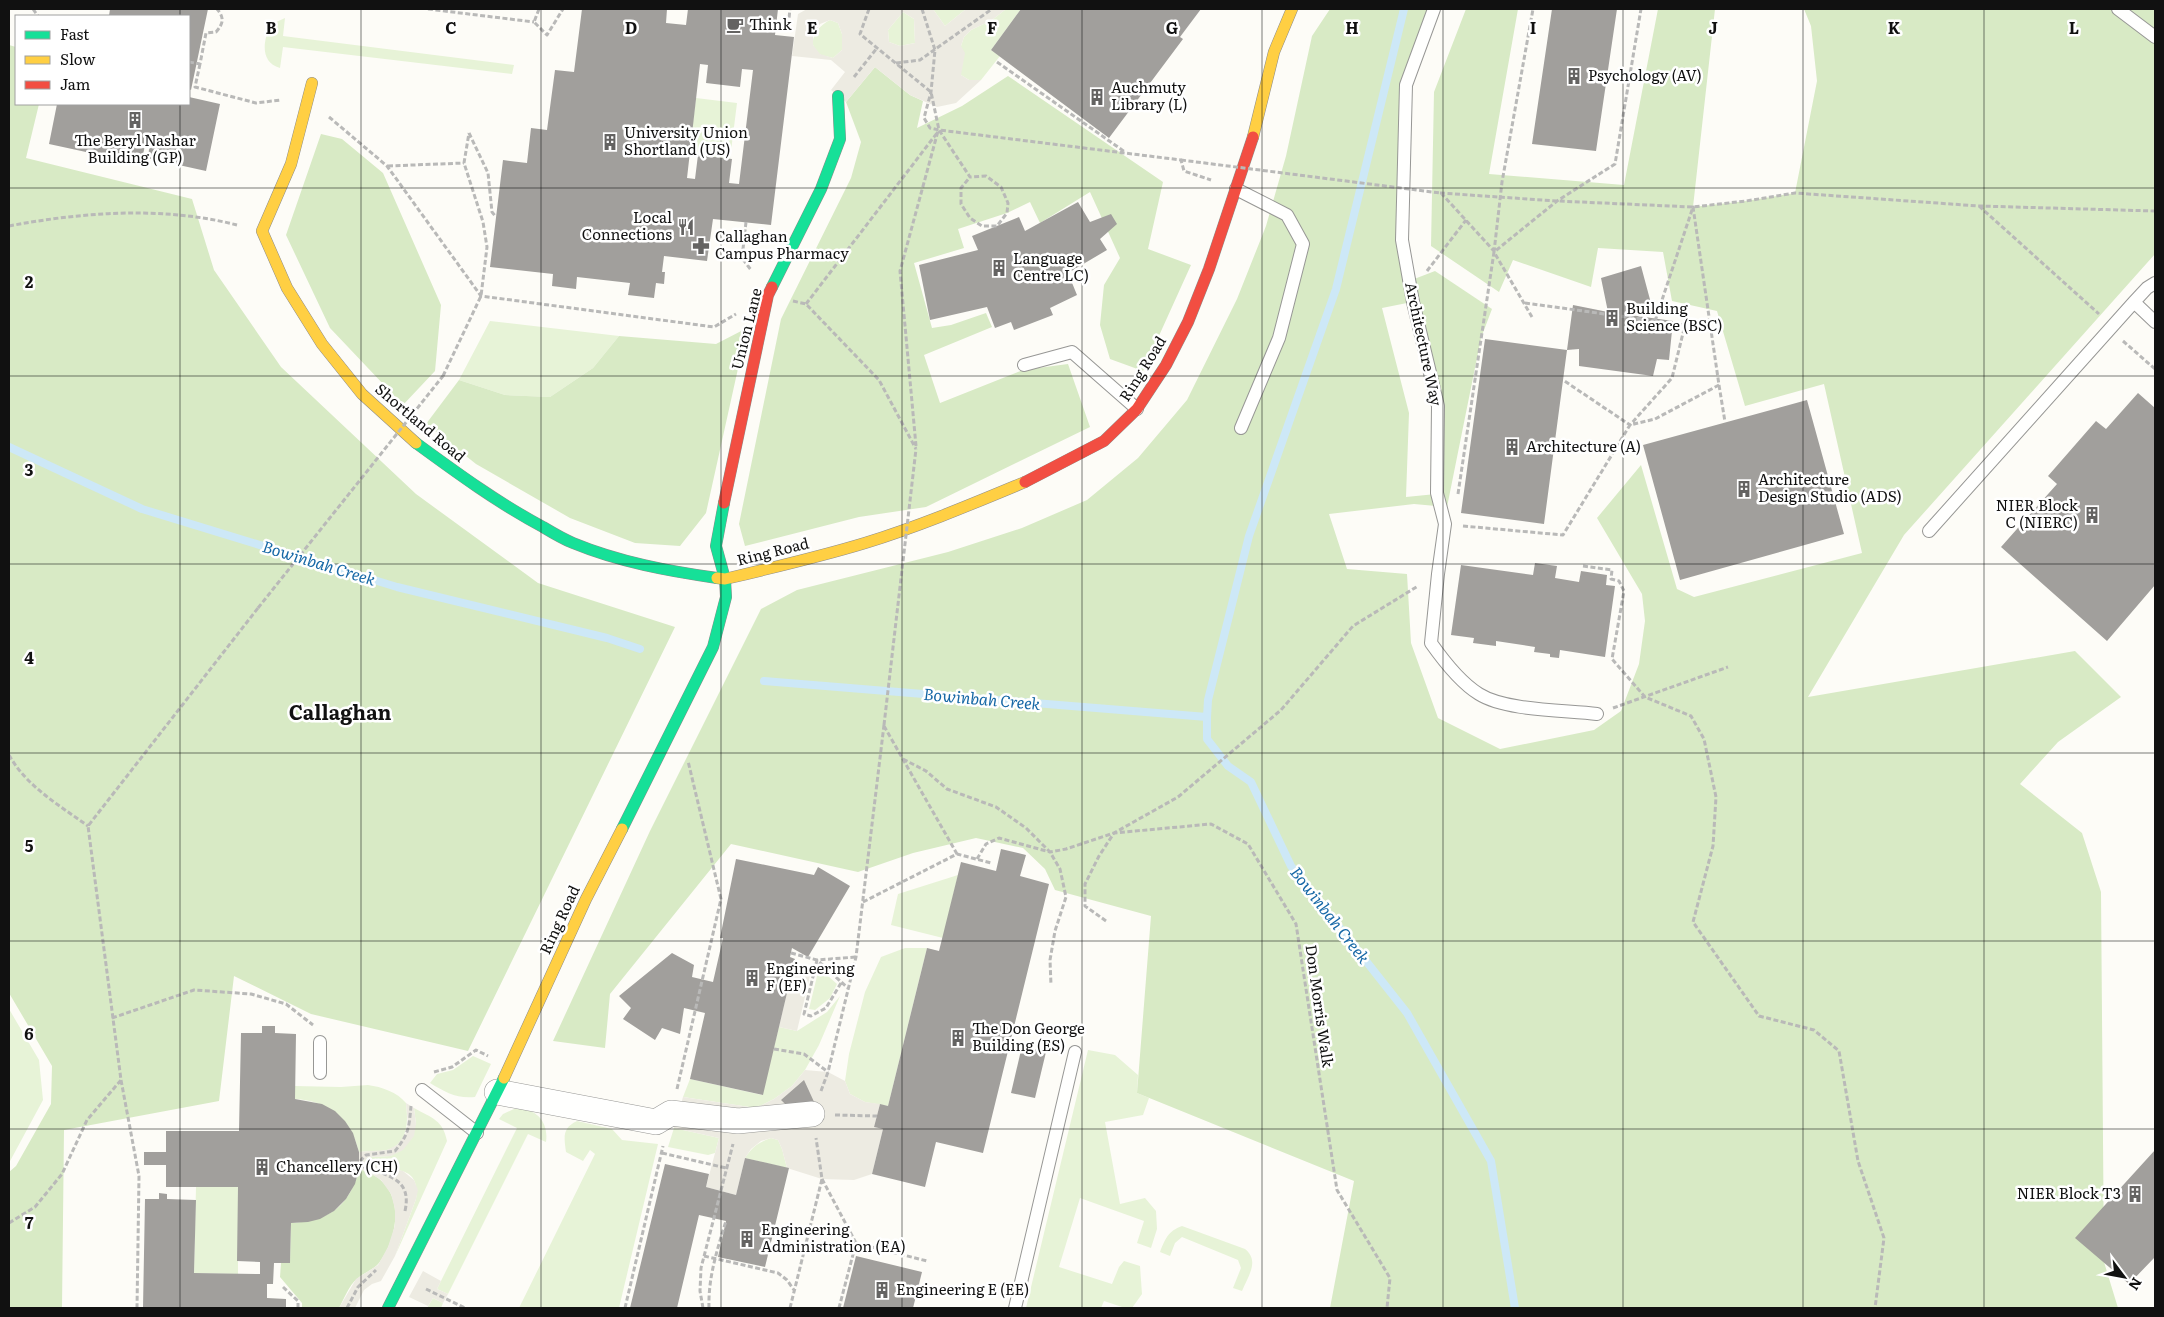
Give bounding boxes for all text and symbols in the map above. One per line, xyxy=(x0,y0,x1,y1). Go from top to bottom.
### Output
place label: Think xyxy=(749,12,792,35)
legend xyxy=(15,15,190,105)
text: B xyxy=(265,15,277,39)
text: C xyxy=(445,15,457,39)
text: D xyxy=(625,15,637,39)
cafe icon: Think xyxy=(725,15,745,35)
text: E xyxy=(807,15,818,39)
text: F xyxy=(987,15,997,39)
text: G xyxy=(1166,15,1178,39)
text: H xyxy=(1345,15,1359,39)
text: I xyxy=(1530,15,1536,39)
text: J xyxy=(1708,15,1718,39)
text: K xyxy=(1888,15,1901,39)
text: L xyxy=(2069,15,2079,39)
text: Fast xyxy=(60,22,89,45)
text: Slow xyxy=(60,47,95,70)
place label: Psychology (AV) xyxy=(1588,63,1702,86)
building icon: Psychology (AV) xyxy=(1564,66,1584,86)
text: Jam xyxy=(60,72,91,95)
place label: Auchmuty Library (L) xyxy=(1111,75,1188,115)
building icon: Auchmuty Library (L) xyxy=(1087,87,1107,107)
building icon: The Beryl Nashar Building (GP) xyxy=(125,110,145,130)
place label: University Union Shortland (US) xyxy=(624,120,748,160)
place label: The Beryl Nashar Building (GP) xyxy=(74,128,196,168)
building icon: University Union Shortland (US) xyxy=(600,132,620,152)
place label: Local Connections xyxy=(582,205,672,245)
restaurant icon: Local Connections xyxy=(676,217,696,237)
place label: Callaghan Campus Pharmacy xyxy=(715,224,849,264)
pharmacy icon: Callaghan Campus Pharmacy xyxy=(691,236,711,256)
place label: Language Centre LC) xyxy=(1013,246,1089,286)
building icon: Language Centre LC) xyxy=(989,258,1009,278)
text: 2 xyxy=(25,269,34,293)
street label: Architecture Way xyxy=(1400,280,1449,408)
street label: Union Lane xyxy=(724,285,767,372)
place label: Building Science (BSC) xyxy=(1626,296,1722,336)
building icon: Building Science (BSC) xyxy=(1602,308,1622,328)
street label: Ring Road xyxy=(1112,331,1171,405)
street label: Shortland Road xyxy=(371,377,471,467)
place label: Architecture (A) xyxy=(1526,434,1641,457)
building icon: Architecture (A) xyxy=(1502,437,1522,457)
text: 3 xyxy=(25,457,34,481)
place label: Architecture Design Studio (ADS) xyxy=(1758,467,1902,507)
building icon: Architecture Design Studio (ADS) xyxy=(1734,479,1754,499)
place label: NIER Block C (NIERC) xyxy=(1996,493,2079,533)
building icon: NIER Block C (NIERC) xyxy=(2082,505,2102,525)
street label: Ring Road xyxy=(734,530,811,571)
water label: Bowinbah Creek xyxy=(260,533,379,591)
text: 4 xyxy=(24,645,34,669)
water label: Bowinbah Creek xyxy=(923,681,1042,715)
district label: Callaghan xyxy=(289,696,391,726)
text: 5 xyxy=(25,833,34,857)
water label: Bowinbah Creek xyxy=(1285,861,1376,968)
street label: Ring Road xyxy=(533,881,585,958)
street label: Don Morris Walk xyxy=(1300,943,1341,1070)
place label: Engineering F (EF) xyxy=(766,956,855,996)
building icon: Engineering F (EF) xyxy=(742,968,762,988)
place label: The Don George Building (ES) xyxy=(972,1016,1085,1056)
text: 6 xyxy=(24,1021,34,1045)
building icon: The Don George Building (ES) xyxy=(948,1028,968,1048)
place label: Chancellery (CH) xyxy=(276,1154,398,1177)
building icon: Chancellery (CH) xyxy=(252,1157,272,1177)
place label: NIER Block T3 xyxy=(2017,1181,2121,1204)
building icon: NIER Block T3 xyxy=(2125,1184,2145,1204)
text: 7 xyxy=(25,1210,34,1234)
place label: Engineering Administration (EA) xyxy=(761,1217,906,1257)
building icon: Engineering Administration (EA) xyxy=(737,1229,757,1249)
north arrow xyxy=(2099,1252,2149,1302)
text: N xyxy=(2124,1274,2147,1295)
place label: Engineering E (EE) xyxy=(896,1277,1029,1300)
building icon: Engineering E (EE) xyxy=(872,1280,892,1300)

